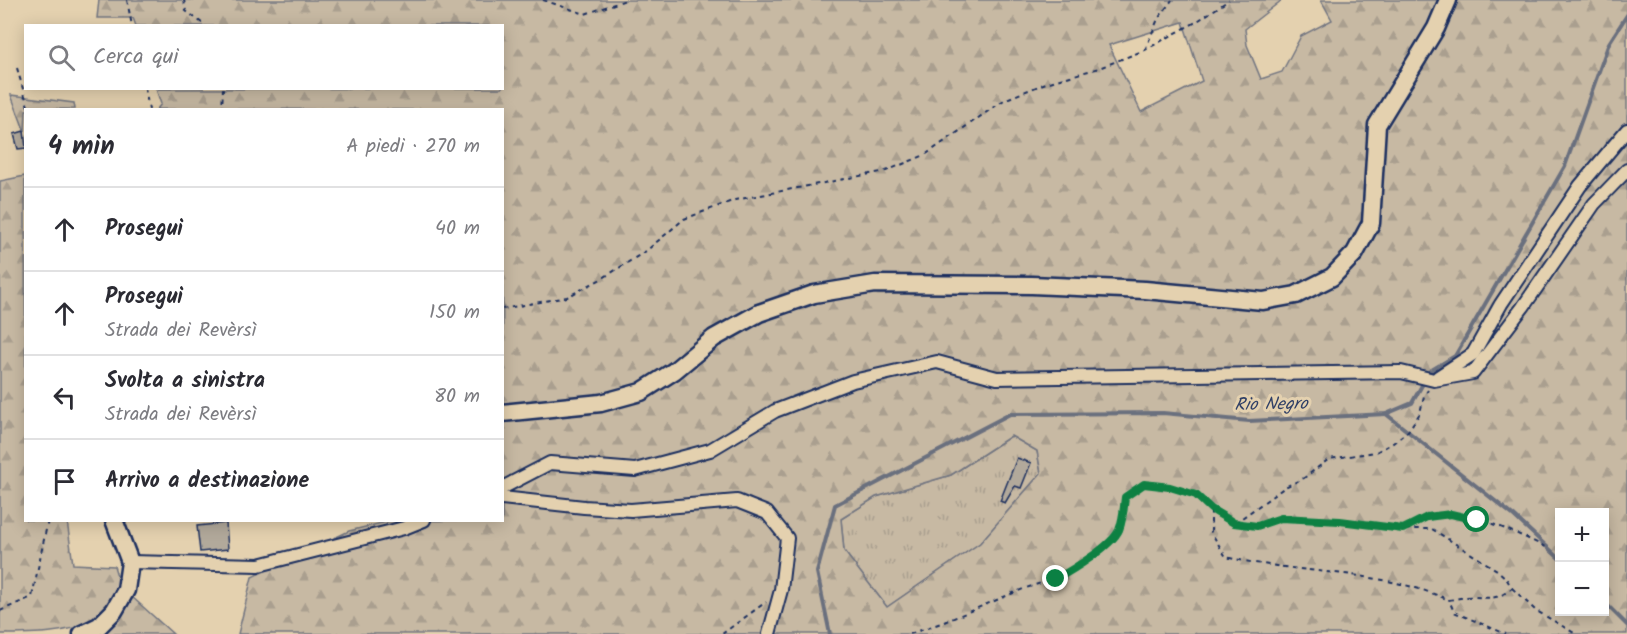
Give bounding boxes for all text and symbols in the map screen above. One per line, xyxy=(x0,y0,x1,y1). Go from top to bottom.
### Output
search box xyxy=(24,24,504,90)
text: Cerca qui xyxy=(93,40,179,75)
icon: search xyxy=(45,41,78,74)
text: 4 min xyxy=(48,126,115,168)
text: A piedi · 270 m xyxy=(346,131,480,163)
text: Prosegui xyxy=(105,212,183,247)
icon: ahead xyxy=(48,213,81,246)
text: 40 m xyxy=(435,213,480,245)
text: Prosegui xyxy=(105,280,183,315)
icon: ahead xyxy=(48,297,81,330)
text: 150 m xyxy=(429,297,480,329)
text: Strada dei Revèrsì xyxy=(105,315,256,347)
text: Svolta a sinistra xyxy=(105,364,265,399)
icon: left xyxy=(48,381,81,414)
text: 80 m xyxy=(434,381,480,413)
water label: Rio Negro xyxy=(1234,390,1310,420)
text: Strada dei Revèrsì xyxy=(105,399,256,431)
text: Arrivo a destinazione xyxy=(105,464,309,499)
icon: arrive xyxy=(48,465,81,498)
route start xyxy=(1463,506,1489,532)
map controls xyxy=(1555,508,1609,616)
button: + xyxy=(1555,508,1609,562)
button: − xyxy=(1555,562,1609,616)
route end xyxy=(1042,565,1068,591)

